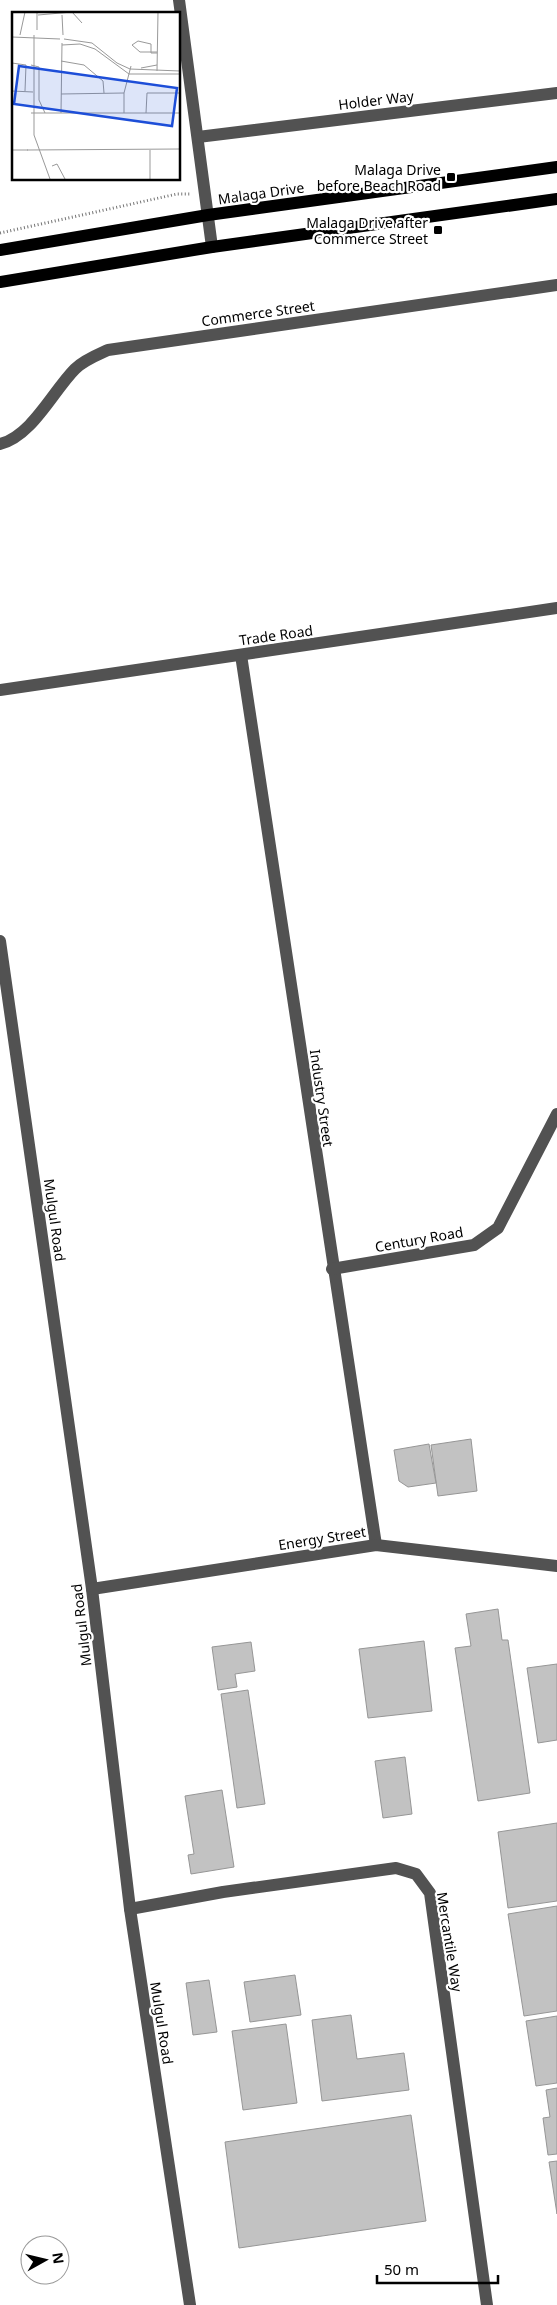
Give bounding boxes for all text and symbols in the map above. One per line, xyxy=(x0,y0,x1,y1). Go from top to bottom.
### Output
inset map xyxy=(12,12,180,180)
street label: Holder Way xyxy=(337,86,416,114)
place label: Malaga Drive before Beach Road xyxy=(317,160,441,195)
marker: Malaga Drive before Beach Road xyxy=(445,171,457,183)
street label: Malaga Drive xyxy=(217,178,305,208)
place label: Malaga Drive after Commerce Street xyxy=(306,213,428,248)
marker: Malaga Drive after Commerce Street xyxy=(432,224,444,236)
street label: Commerce Street xyxy=(200,296,316,330)
street label: Trade Road xyxy=(238,620,314,650)
street label: Industry Street xyxy=(306,1048,338,1148)
street label: Mulgul Road xyxy=(40,1178,70,1262)
street label: Century Road xyxy=(373,1222,465,1256)
street label: Energy Street xyxy=(277,1522,367,1554)
street label: Mulgul Road xyxy=(67,1583,95,1667)
street label: Mercantile Way xyxy=(433,1891,467,1994)
street label: Mulgul Road xyxy=(146,1980,178,2066)
north arrow xyxy=(20,2235,70,2285)
text: N xyxy=(48,2251,69,2265)
scale bar xyxy=(377,2252,498,2284)
text: 50 m xyxy=(384,2259,419,2279)

